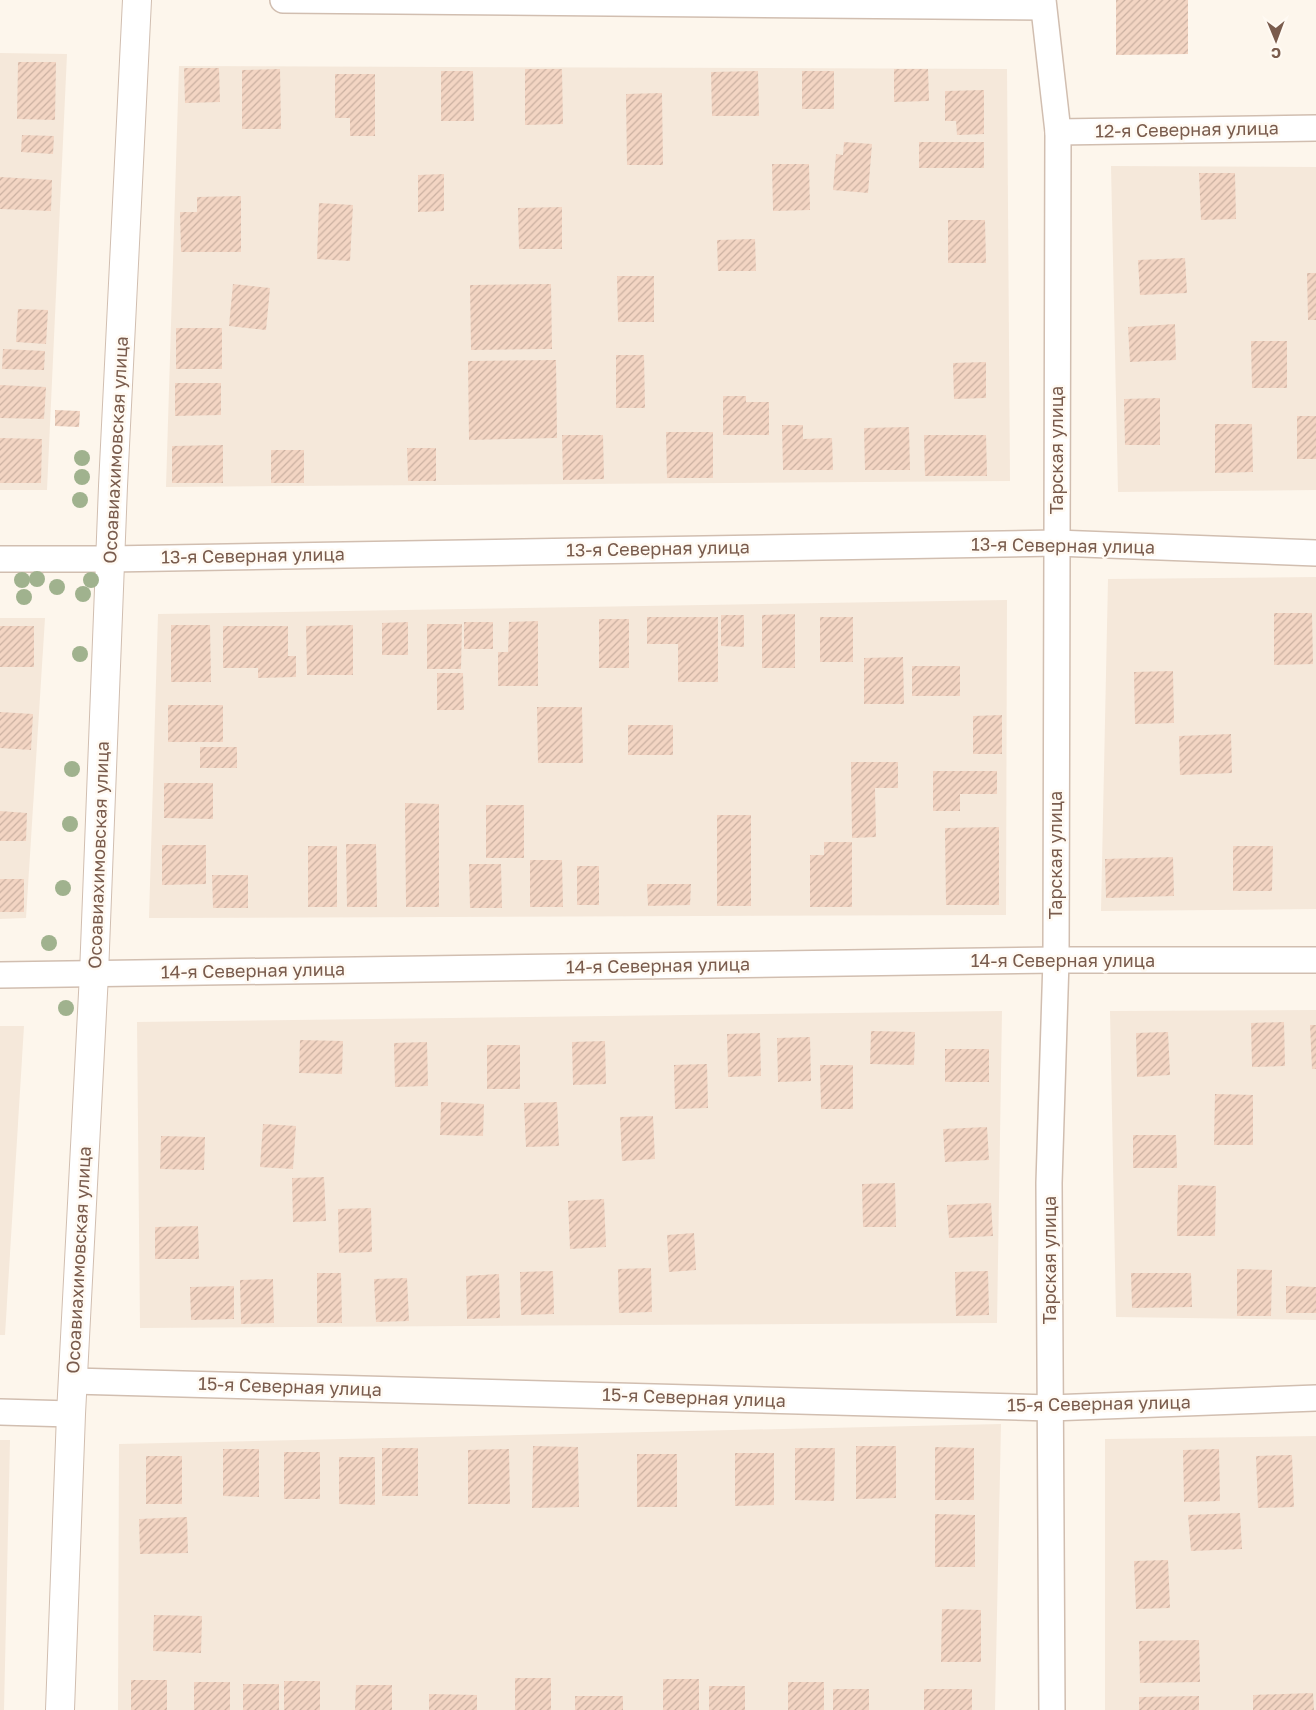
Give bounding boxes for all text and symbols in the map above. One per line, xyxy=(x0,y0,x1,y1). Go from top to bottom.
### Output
north arrow xyxy=(1251,15,1301,65)
text: С xyxy=(1271,45,1281,62)
street label: 12-я Северная улица xyxy=(1095,116,1279,142)
street label: Осоавиахимовская улица xyxy=(98,336,132,564)
street label: Тарская улица xyxy=(1045,386,1067,514)
street label: 13-я Северная улица xyxy=(971,532,1155,558)
street label: 13-я Северная улица xyxy=(566,535,750,561)
street label: 13-я Северная улица xyxy=(161,542,345,568)
street label: Осоавиахимовская улица xyxy=(83,741,113,969)
street label: Тарская улица xyxy=(1044,791,1066,919)
street label: 14-я Северная улица xyxy=(971,949,1155,971)
street label: 14-я Северная улица xyxy=(566,952,750,978)
street label: 14-я Северная улица xyxy=(161,957,345,983)
street label: Осоавиахимовская улица xyxy=(61,1146,95,1374)
street label: Тарская улица xyxy=(1038,1196,1060,1324)
street label: 15-я Северная улица xyxy=(198,1372,382,1400)
street label: 15-я Северная улица xyxy=(602,1383,786,1411)
street label: 15-я Северная улица xyxy=(1007,1390,1191,1416)

